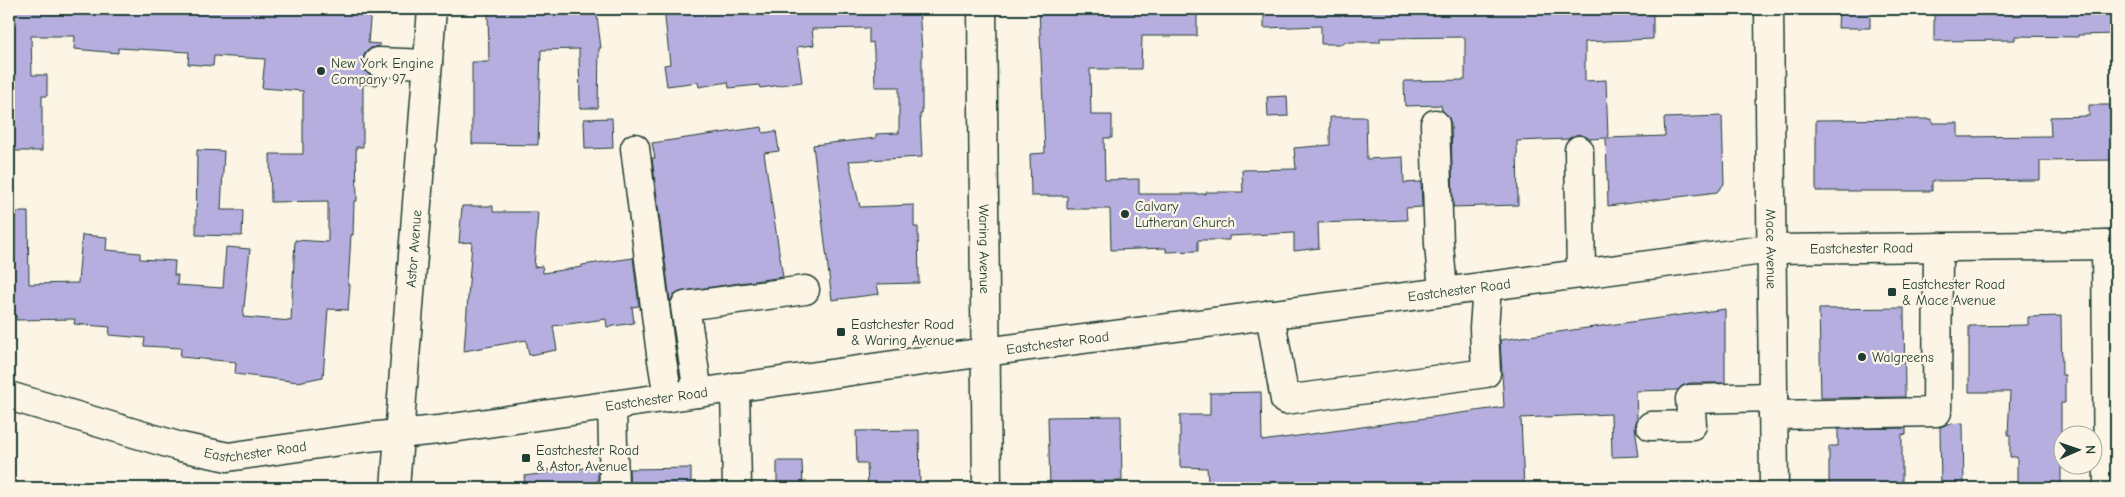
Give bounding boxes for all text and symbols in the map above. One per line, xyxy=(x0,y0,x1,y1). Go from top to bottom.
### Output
place label: New York Engine Company 97 xyxy=(331,55,434,88)
marker: New York Engine Company 97 xyxy=(315,65,327,77)
place label: Calvary Lutheran Church xyxy=(1135,198,1235,231)
street label: Waring Avenue xyxy=(976,204,993,294)
marker: Calvary Lutheran Church xyxy=(1119,208,1131,220)
street label: Astor Avenue xyxy=(402,209,425,288)
street label: Mace Avenue xyxy=(1763,209,1780,289)
street label: Eastchester Road xyxy=(1810,239,1913,257)
street label: Eastchester Road xyxy=(1407,275,1512,305)
place label: Eastchester Road & Mace Avenue xyxy=(1902,276,2005,309)
marker: Eastchester Road & Mace Avenue xyxy=(1886,286,1898,298)
place label: Eastchester Road & Waring Avenue xyxy=(851,316,954,349)
marker: Eastchester Road & Waring Avenue xyxy=(835,326,847,338)
street label: Eastchester Road xyxy=(1005,327,1110,358)
place label: Walgreens xyxy=(1872,349,1934,366)
marker: Walgreens xyxy=(1856,351,1868,363)
street label: Eastchester Road xyxy=(604,383,709,415)
north arrow xyxy=(2052,424,2102,474)
street label: Eastchester Road xyxy=(203,437,308,466)
place label: Eastchester Road & Astor Avenue xyxy=(536,442,639,475)
text: N xyxy=(2082,445,2099,454)
marker: Eastchester Road & Astor Avenue xyxy=(520,452,532,464)

